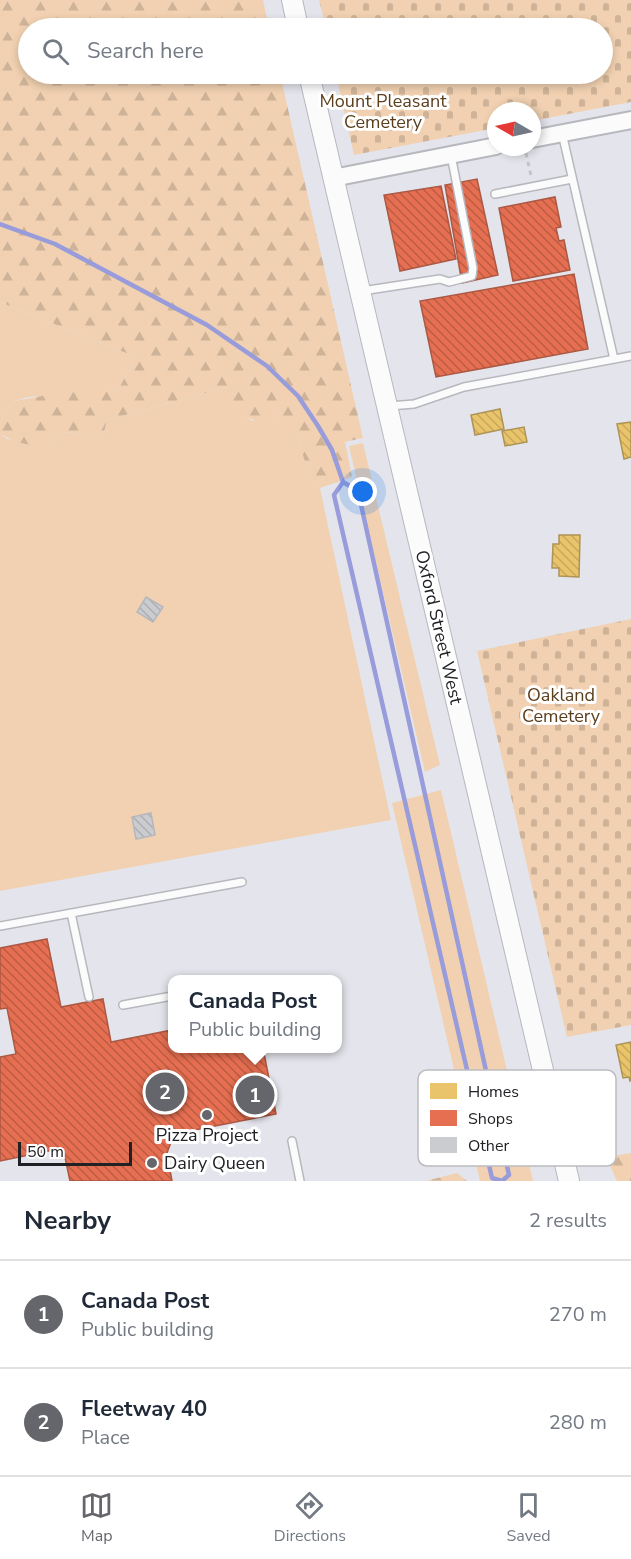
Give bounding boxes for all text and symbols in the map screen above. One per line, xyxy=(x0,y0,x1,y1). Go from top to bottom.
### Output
search box xyxy=(18,18,613,84)
icon: search xyxy=(39,35,72,68)
text: Search here xyxy=(87,36,204,66)
park label: Mount Pleasant Cemetery xyxy=(319,89,447,134)
north arrow xyxy=(487,102,541,156)
your location xyxy=(348,477,377,506)
street label: Oxford Street West xyxy=(410,548,469,707)
park label: Oakland Cemetery xyxy=(522,683,601,728)
popup xyxy=(168,975,342,1053)
text: Canada Post xyxy=(188,986,317,1016)
text: Public building xyxy=(188,1016,322,1043)
pin: 2 xyxy=(146,1070,184,1114)
legend xyxy=(418,1070,616,1166)
pin: 1 xyxy=(236,1072,274,1118)
text: Homes xyxy=(468,1081,519,1103)
marker: Pizza Project xyxy=(200,1108,214,1122)
text: Shops xyxy=(468,1108,513,1130)
place label: Pizza Project xyxy=(156,1123,259,1147)
text: Other xyxy=(468,1135,509,1157)
scale bar xyxy=(18,1139,132,1166)
text: 50 m xyxy=(27,1141,64,1163)
place label: Dairy Queen xyxy=(164,1151,265,1175)
marker: Dairy Queen xyxy=(145,1156,159,1170)
text: Nearby xyxy=(24,1203,111,1238)
text: 2 results xyxy=(529,1207,607,1234)
text: Canada Post xyxy=(81,1286,209,1316)
text: 1 xyxy=(38,1301,50,1328)
text: 270 m xyxy=(549,1301,607,1328)
text: Public building xyxy=(81,1316,214,1343)
text: Fleetway 40 xyxy=(81,1394,207,1424)
text: 2 xyxy=(38,1409,50,1436)
text: 280 m xyxy=(549,1409,607,1436)
text: Place xyxy=(81,1424,130,1451)
tab: Map xyxy=(80,1489,113,1547)
tab: Directions xyxy=(274,1489,346,1547)
tab: Saved xyxy=(507,1489,551,1547)

